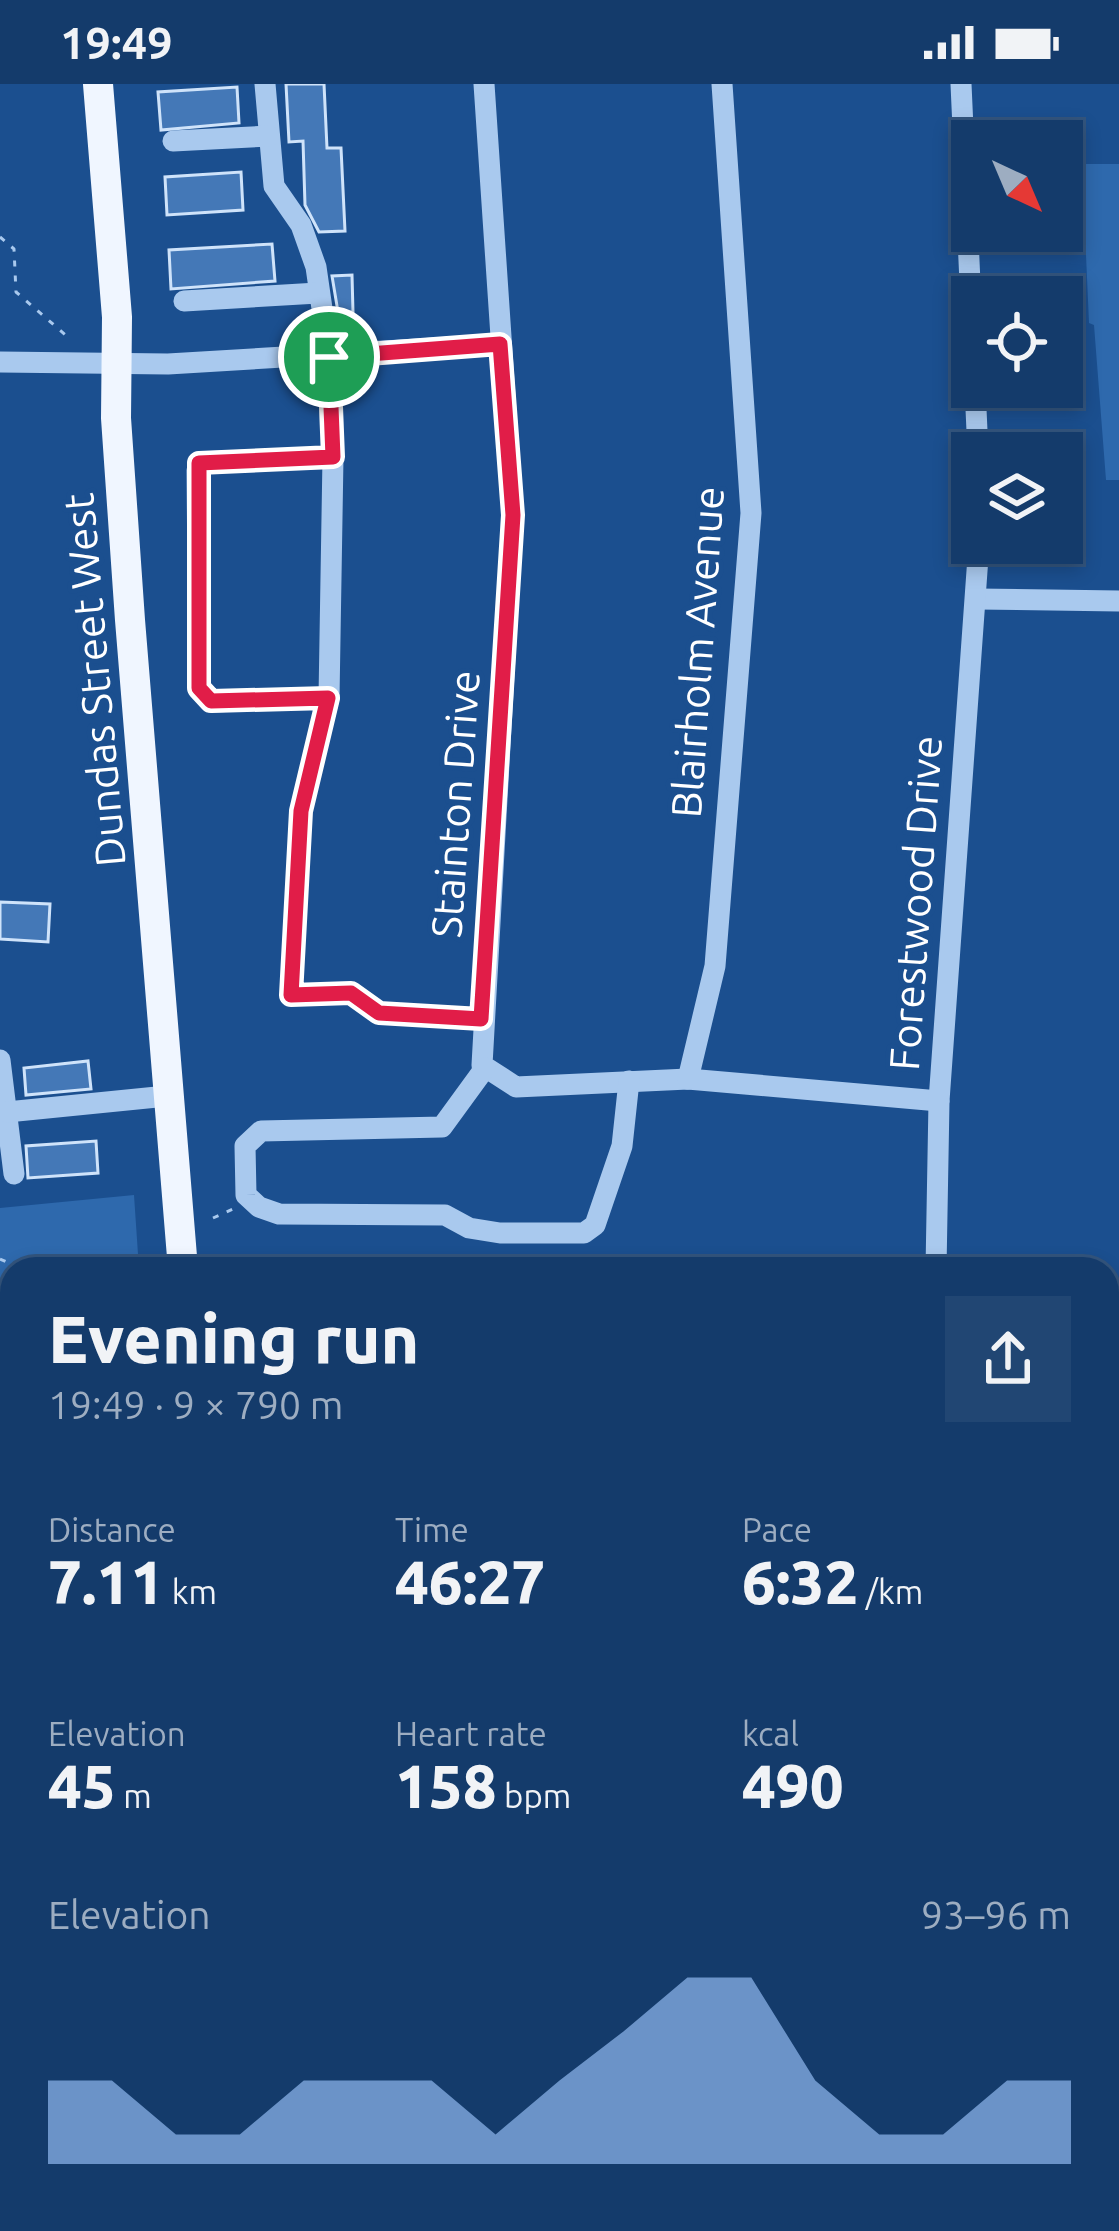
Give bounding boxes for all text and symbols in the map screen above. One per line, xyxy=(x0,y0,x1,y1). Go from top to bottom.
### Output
text: 19:49 xyxy=(60,17,173,68)
north arrow xyxy=(951,120,1083,252)
map controls xyxy=(951,120,1083,564)
button: locate xyxy=(951,276,1083,408)
pin xyxy=(278,306,380,408)
icon: arrive xyxy=(296,324,362,390)
button: layers xyxy=(951,432,1083,564)
street label: Blairholm Avenue xyxy=(662,485,732,819)
street label: Dundas Street West xyxy=(54,491,134,869)
street label: Stainton Drive xyxy=(422,669,488,939)
street label: Forestwood Drive xyxy=(880,734,950,1072)
button: share xyxy=(945,1296,1071,1422)
text: Evening run xyxy=(48,1301,419,1375)
text: 19:49 · 9 × 790 m xyxy=(48,1383,343,1426)
text: Distance xyxy=(48,1511,176,1548)
text: Time xyxy=(395,1511,469,1548)
text: Pace xyxy=(742,1511,812,1548)
text: 7.11 xyxy=(48,1548,164,1615)
text: 46:27 xyxy=(395,1548,545,1615)
text: 6:32 xyxy=(742,1548,858,1615)
text: km xyxy=(164,1573,217,1610)
text: /km xyxy=(858,1573,923,1610)
text: Elevation xyxy=(48,1715,186,1752)
text: Heart rate xyxy=(395,1715,547,1752)
text: kcal xyxy=(742,1715,799,1752)
text: 45 xyxy=(48,1752,116,1819)
text: 158 xyxy=(395,1752,497,1819)
text: 490 xyxy=(742,1752,844,1819)
text: m xyxy=(116,1777,152,1814)
text: bpm xyxy=(497,1777,571,1814)
text: Elevation xyxy=(48,1893,211,1936)
text: 93–96 m xyxy=(921,1893,1071,1936)

